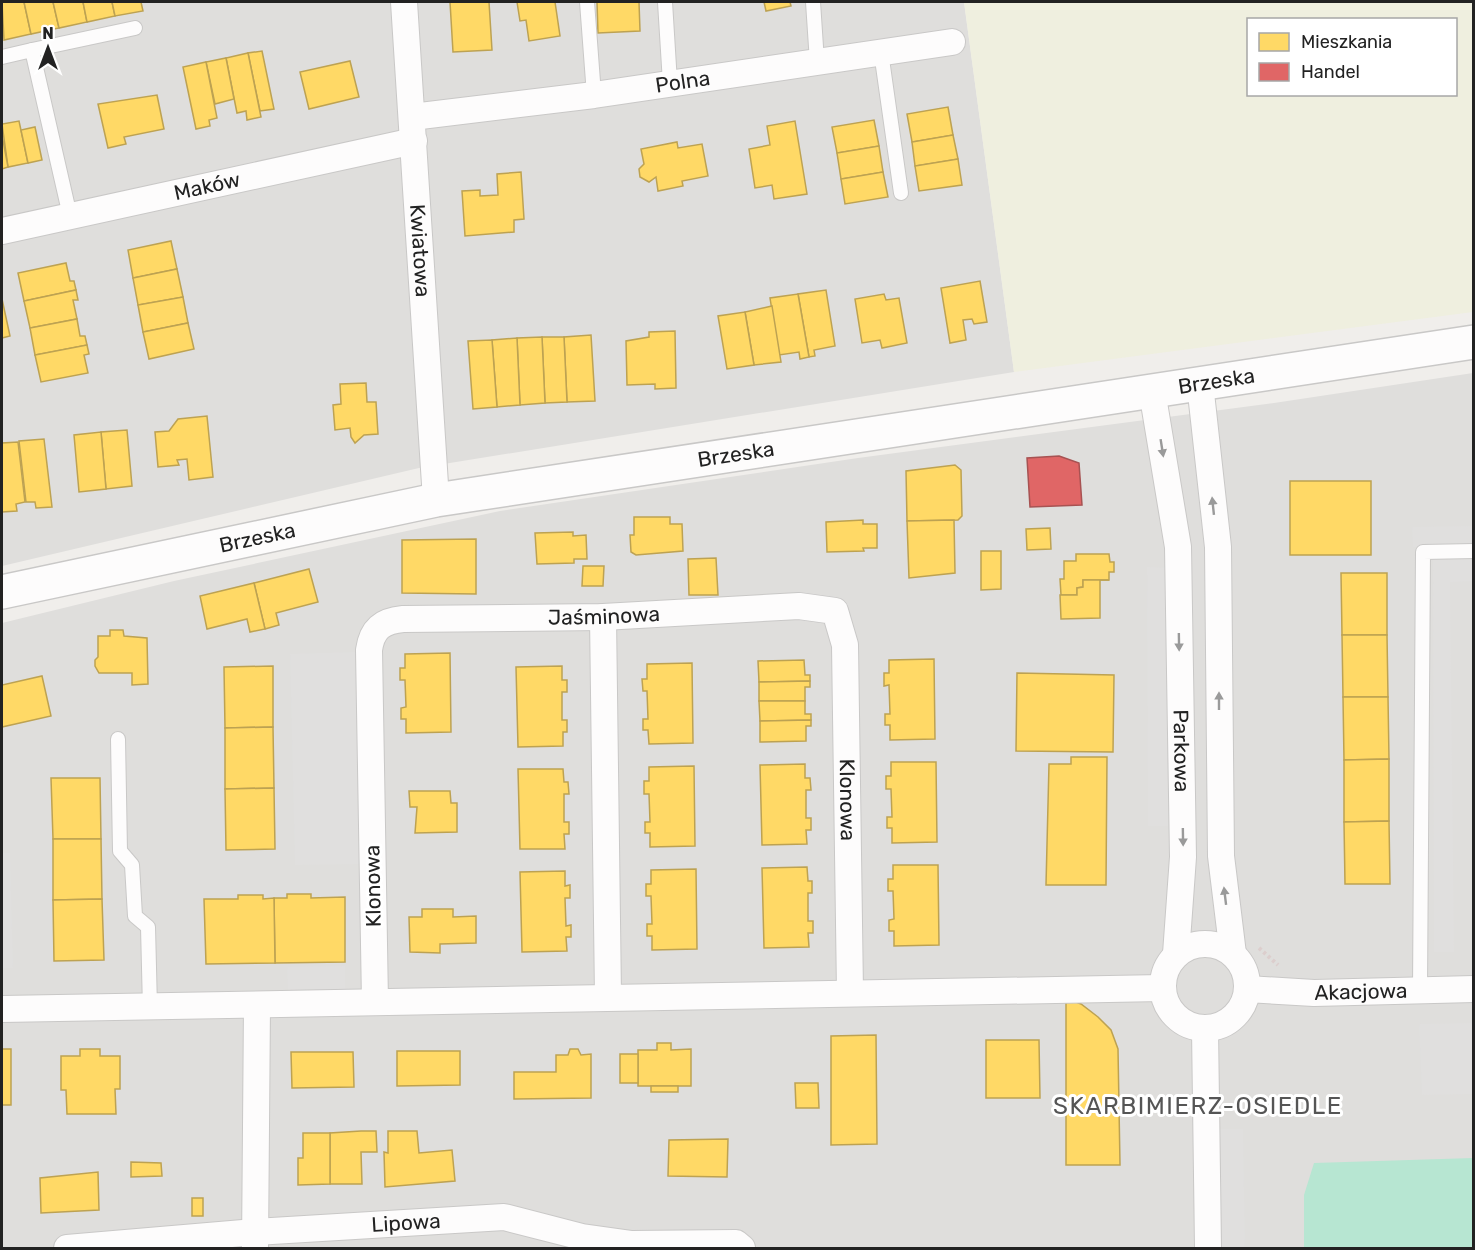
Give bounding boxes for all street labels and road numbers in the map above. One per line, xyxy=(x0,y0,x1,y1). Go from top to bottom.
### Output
street label: Polna xyxy=(654,65,712,98)
street label: Maków xyxy=(172,166,243,205)
street label: Kwiatowa xyxy=(405,203,436,298)
street label: Brzeska xyxy=(1176,363,1256,399)
street label: Brzeska xyxy=(696,436,776,472)
street label: Brzeska xyxy=(217,517,298,558)
street label: Jaśminowa xyxy=(548,601,661,630)
street label: Parkowa xyxy=(1169,709,1195,793)
street label: Klonowa xyxy=(835,759,861,841)
street label: Klonowa xyxy=(359,845,386,927)
street label: Akacjowa xyxy=(1314,978,1408,1005)
street label: Lipowa xyxy=(371,1208,441,1237)

